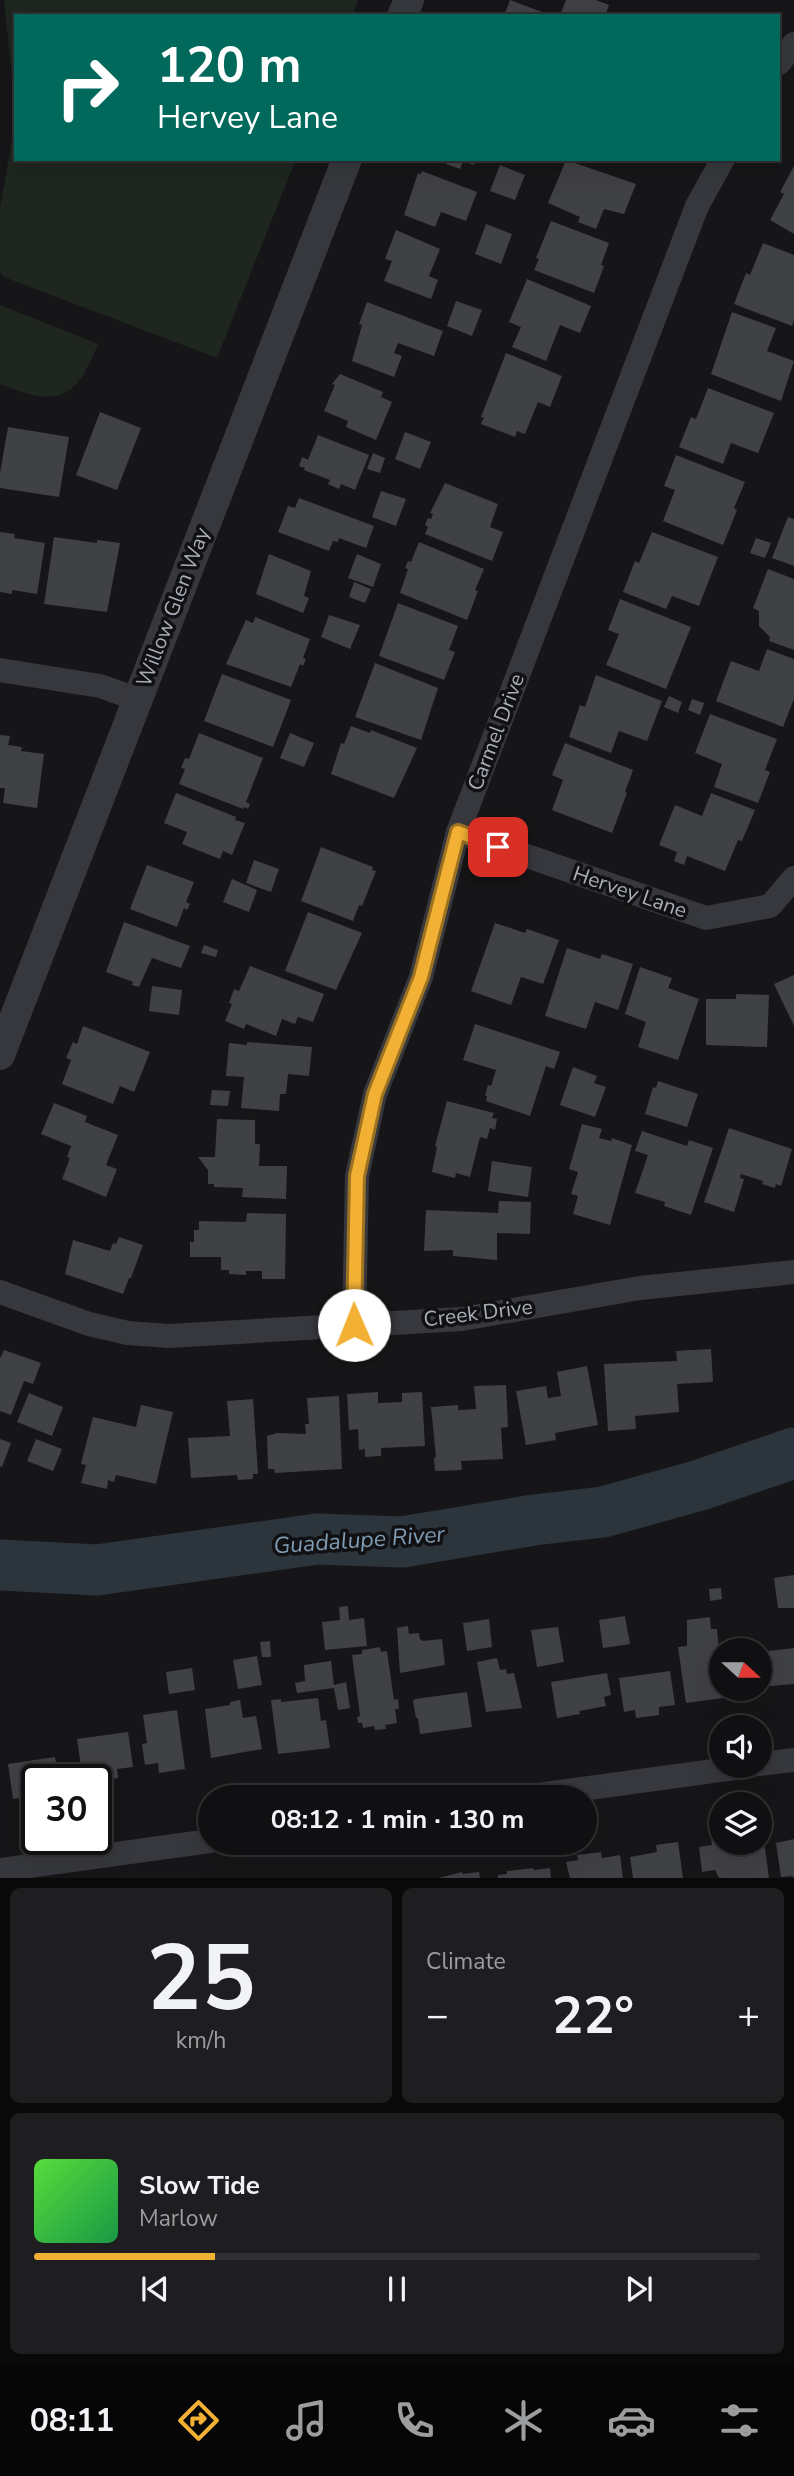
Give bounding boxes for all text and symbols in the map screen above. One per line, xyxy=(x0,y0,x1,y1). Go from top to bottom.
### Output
text: 120 m xyxy=(157,32,301,99)
icon: right xyxy=(42,42,133,133)
text: Hervey Lane xyxy=(157,96,338,139)
street label: Willow Glen Way xyxy=(130,523,216,691)
street label: Carmel Drive xyxy=(461,670,531,794)
pin xyxy=(468,817,528,877)
icon: arrive xyxy=(479,828,517,866)
street label: Hervey Lane xyxy=(569,859,691,925)
position arrow xyxy=(317,1288,391,1362)
street label: Creek Drive xyxy=(422,1292,534,1334)
water label: Guadalupe River xyxy=(272,1519,446,1561)
north arrow xyxy=(709,1638,772,1701)
map controls xyxy=(709,1638,772,1855)
button: sound xyxy=(709,1715,772,1778)
speed limit sign: 30 xyxy=(21,1764,112,1855)
button: layers xyxy=(709,1792,772,1855)
text: 08:12 · 1 min · 130 m xyxy=(271,1802,524,1837)
text: 25 xyxy=(146,1917,256,2041)
text: Climate xyxy=(426,1946,506,1977)
text: 22° xyxy=(552,1980,634,2051)
text: − xyxy=(426,1990,449,2041)
text: + xyxy=(737,1990,760,2041)
text: km/h xyxy=(176,2025,226,2056)
text: Slow Tide xyxy=(139,2168,260,2203)
text: Marlow xyxy=(139,2203,218,2234)
icon: previous xyxy=(136,2270,174,2308)
icon: pause xyxy=(378,2270,416,2308)
icon: next xyxy=(620,2270,658,2308)
icon: directions xyxy=(174,2396,223,2445)
icon: music xyxy=(282,2396,331,2445)
icon: phone xyxy=(390,2396,439,2445)
icon: climate xyxy=(499,2396,548,2445)
icon: car xyxy=(607,2396,656,2445)
icon: filters xyxy=(715,2396,764,2445)
text: 08:11 xyxy=(30,2399,114,2442)

